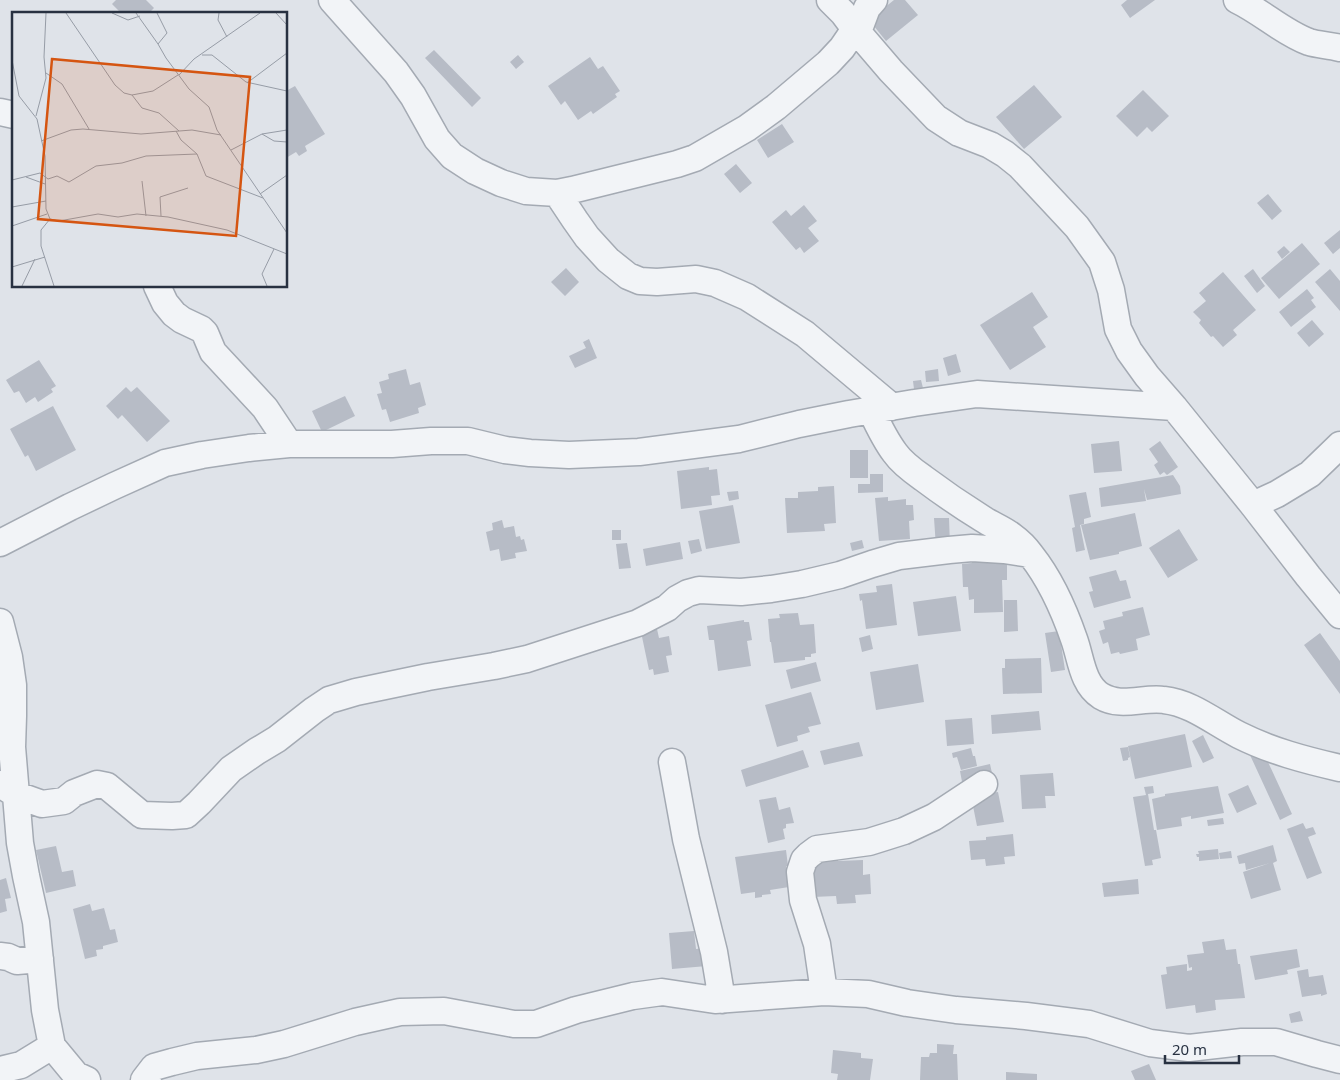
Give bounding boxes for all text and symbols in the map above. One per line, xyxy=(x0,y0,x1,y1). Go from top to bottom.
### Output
inset map xyxy=(12,12,288,288)
scale bar xyxy=(1165,1032,1239,1064)
text: 20 m xyxy=(1172,1039,1207,1059)

